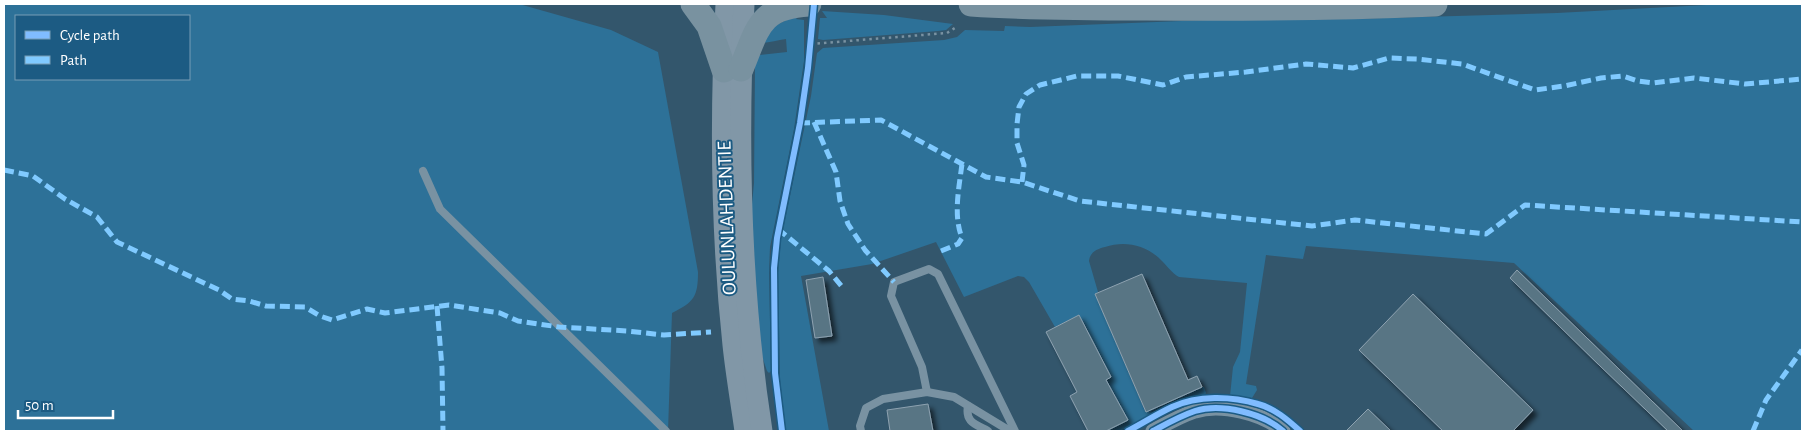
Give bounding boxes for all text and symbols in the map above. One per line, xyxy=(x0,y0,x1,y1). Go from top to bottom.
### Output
legend xyxy=(15,15,190,80)
text: Cycle path xyxy=(60,28,120,43)
text: Path xyxy=(60,53,87,68)
street label: OULUNLAHDENTIE xyxy=(714,140,740,295)
scale bar xyxy=(18,388,112,420)
text: 50 m xyxy=(25,398,54,413)

